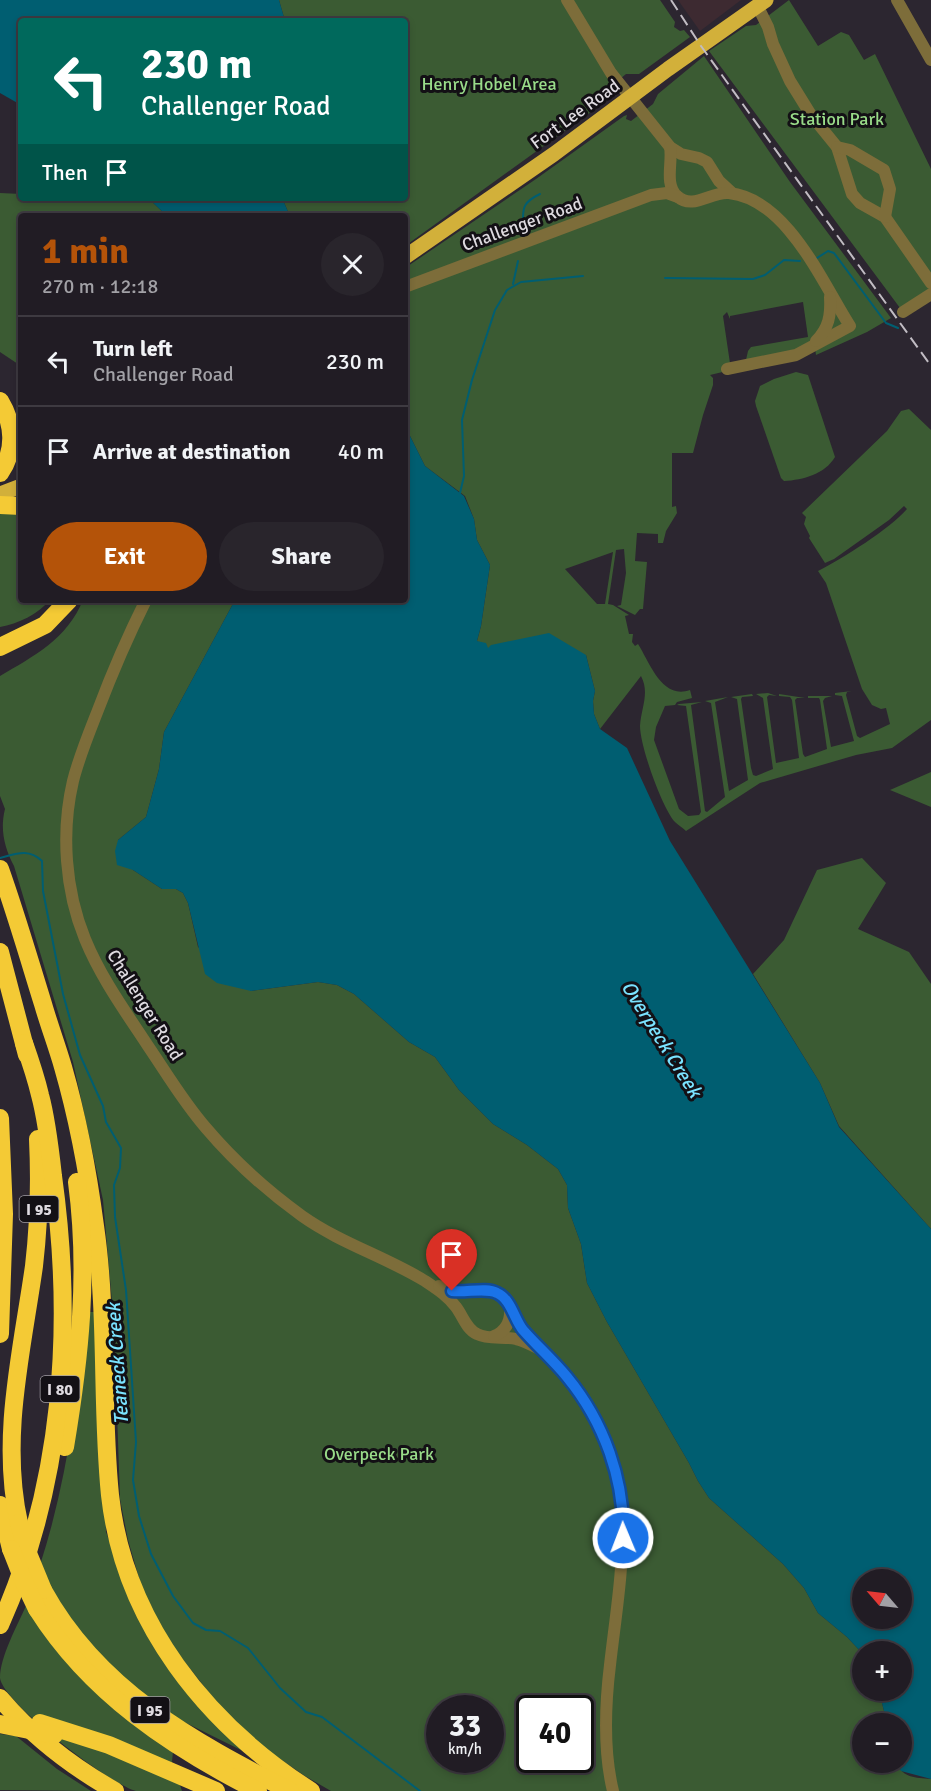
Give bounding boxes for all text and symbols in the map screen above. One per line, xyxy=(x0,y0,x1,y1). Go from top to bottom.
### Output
text: 230 m xyxy=(141,39,252,90)
icon: left xyxy=(42,42,120,120)
park label: Henry Hobel Area xyxy=(421,73,557,95)
street label: Fort Lee Road xyxy=(526,74,624,154)
text: Challenger Road xyxy=(141,90,331,123)
park label: Station Park xyxy=(790,108,884,130)
icon: arrive xyxy=(100,156,133,189)
text: Then xyxy=(42,159,88,186)
street label: Challenger Road xyxy=(459,192,585,256)
text: 1 min xyxy=(42,229,129,274)
button: close xyxy=(321,233,384,296)
text: 270 m · 12:18 xyxy=(42,274,158,299)
text: Turn left xyxy=(93,335,173,362)
icon: left xyxy=(42,345,75,378)
text: 230 m xyxy=(326,348,384,375)
text: Challenger Road xyxy=(93,362,233,387)
icon: arrive xyxy=(42,435,75,468)
text: Arrive at destination xyxy=(93,438,290,465)
text: 40 m xyxy=(338,438,384,465)
button: Exit xyxy=(42,522,207,591)
button: Share xyxy=(219,522,384,591)
street label: Challenger Road xyxy=(102,946,188,1064)
water label: Overpeck Creek xyxy=(616,976,708,1104)
road number: I 95 xyxy=(20,1196,58,1222)
pin xyxy=(426,1229,477,1291)
icon: arrive xyxy=(435,1238,468,1271)
water label: Teaneck Creek xyxy=(101,1300,134,1426)
road number: I 80 xyxy=(40,1376,80,1402)
park label: Overpeck Park xyxy=(324,1443,434,1465)
position arrow xyxy=(591,1506,655,1570)
north arrow xyxy=(852,1569,912,1629)
map controls xyxy=(852,1569,912,1773)
button: + xyxy=(852,1641,912,1701)
speed limit sign: 40 xyxy=(516,1695,594,1773)
road number: I 95 xyxy=(130,1697,170,1723)
text: 33 xyxy=(449,1708,481,1745)
button: − xyxy=(852,1713,912,1773)
text: km/h xyxy=(448,1740,482,1758)

